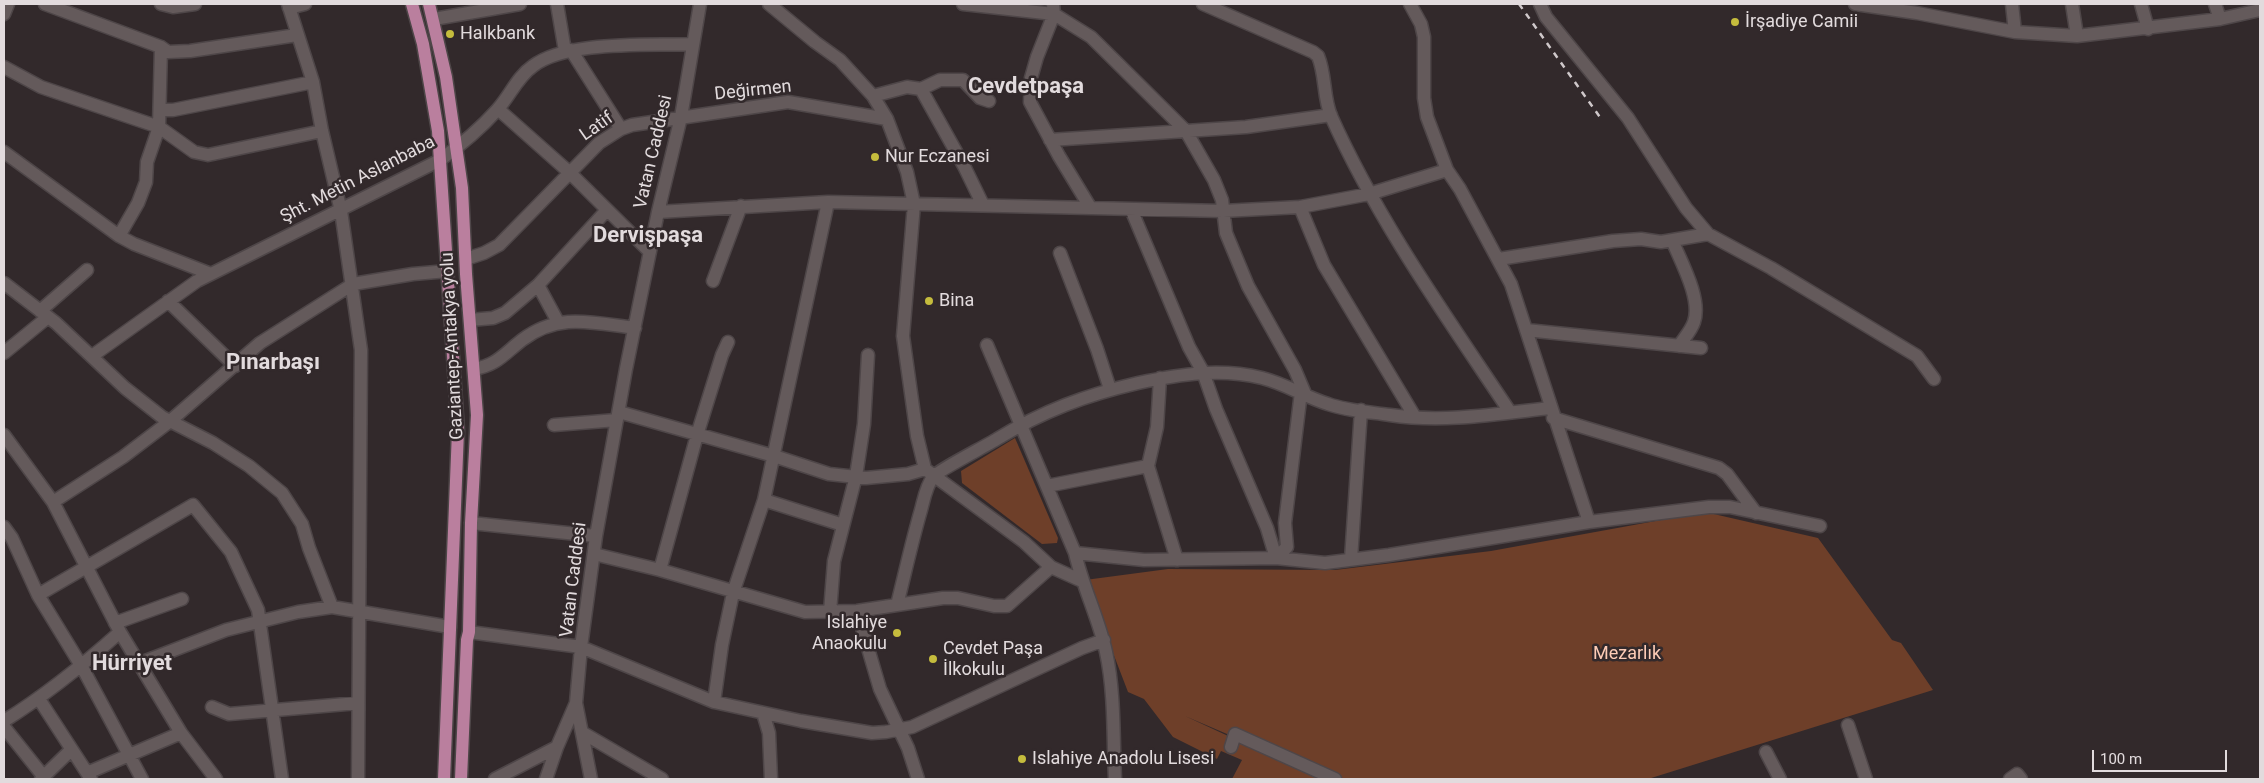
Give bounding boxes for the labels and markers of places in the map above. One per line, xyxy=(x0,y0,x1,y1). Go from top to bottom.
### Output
place label: İrşadiye Camii xyxy=(1745,11,1858,33)
marker: İrşadiye Camii xyxy=(1729,16,1741,28)
place label: Halkbank xyxy=(460,23,535,45)
marker: Halkbank xyxy=(444,28,456,40)
place label: Nur Eczanesi xyxy=(885,146,990,168)
marker: Nur Eczanesi xyxy=(869,151,881,163)
place label: Bina xyxy=(939,290,974,312)
marker: Bina xyxy=(923,295,935,307)
place label: Islahiye Anaokulu xyxy=(812,612,887,654)
marker: Islahiye Anaokulu xyxy=(891,627,903,639)
place label: Cevdet Paşa İlkokulu xyxy=(943,638,1043,681)
marker: Cevdet Paşa İlkokulu xyxy=(927,653,939,665)
place label: Islahiye Anadolu Lisesi xyxy=(1032,748,1214,770)
marker: Islahiye Anadolu Lisesi xyxy=(1016,753,1028,765)

